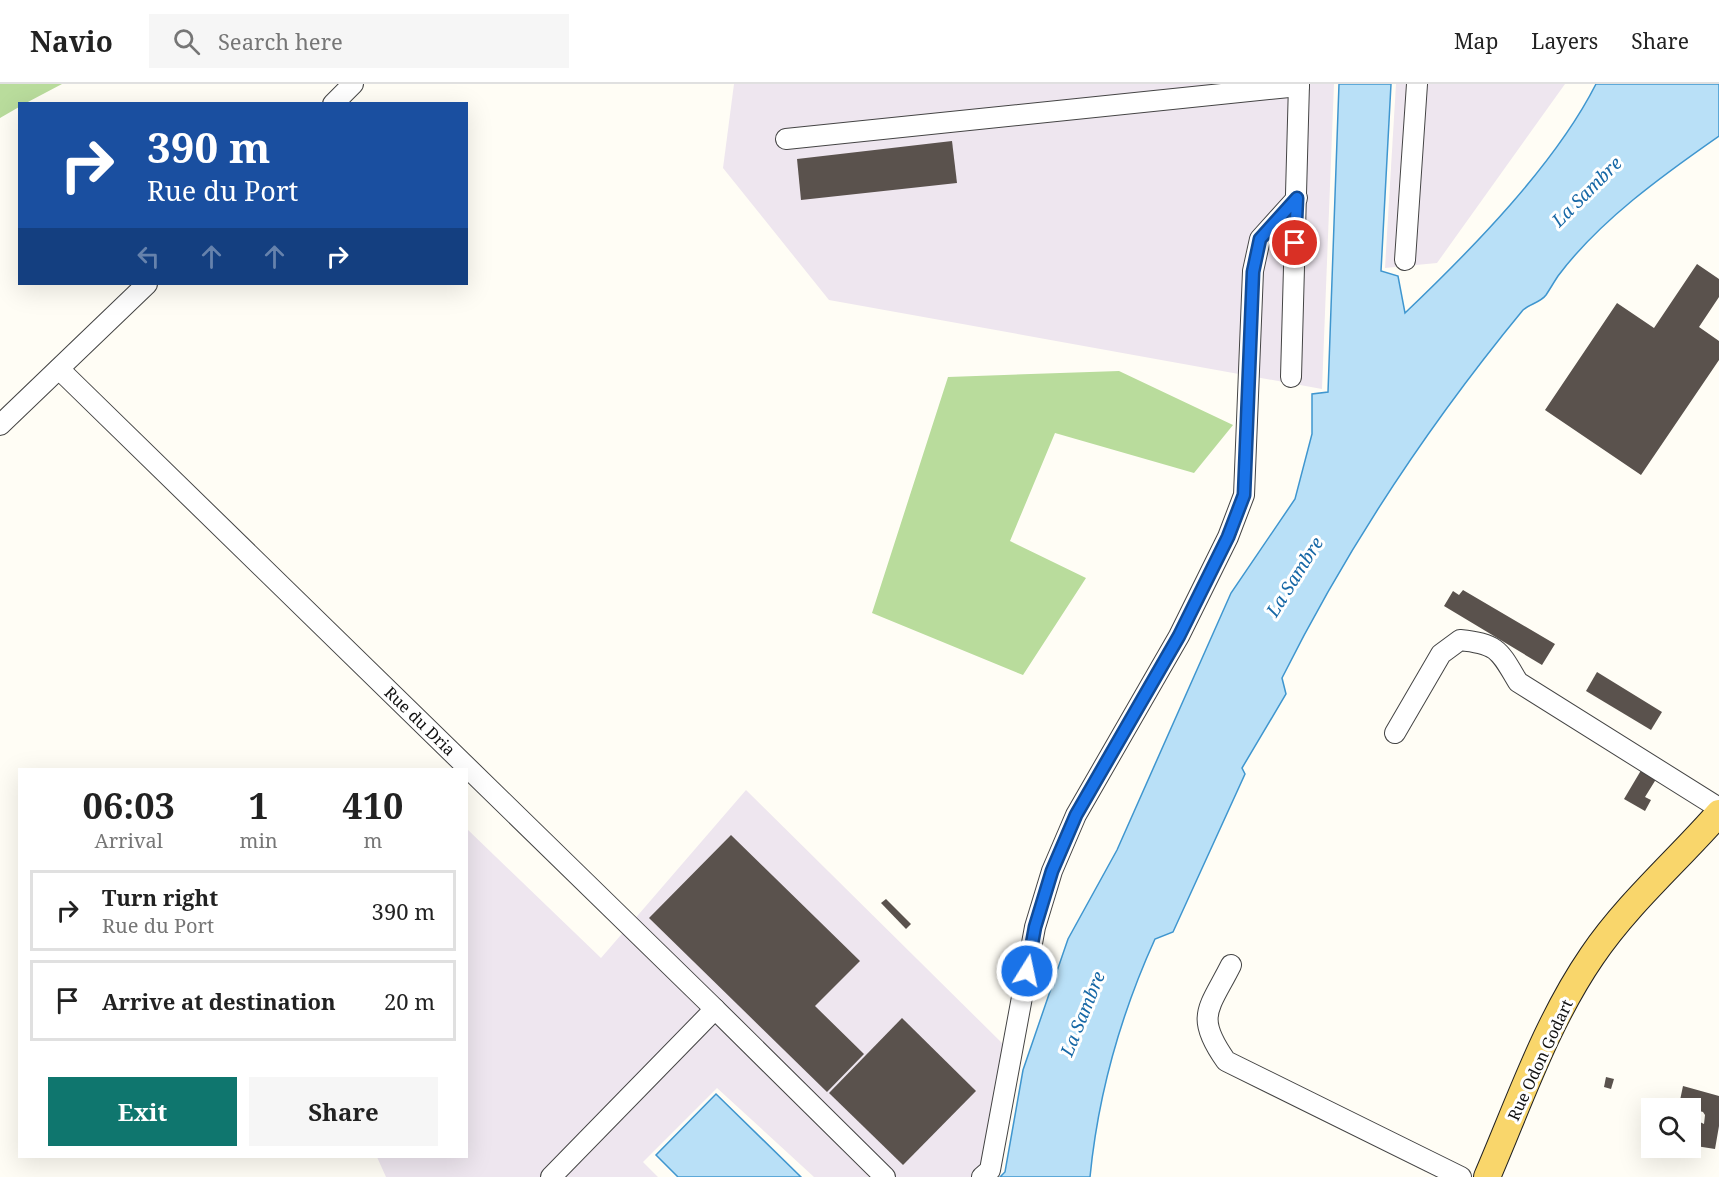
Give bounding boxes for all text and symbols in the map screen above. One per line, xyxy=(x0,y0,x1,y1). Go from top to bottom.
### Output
search box xyxy=(149,14,569,68)
text: Navio xyxy=(30,22,113,60)
icon: search xyxy=(170,25,203,58)
text: Search here xyxy=(218,26,343,56)
text: Map xyxy=(1454,27,1498,55)
text: Layers xyxy=(1531,27,1598,55)
text: Share xyxy=(1631,27,1689,55)
text: 390 m xyxy=(147,118,271,175)
icon: right xyxy=(48,126,126,204)
water label: La Sambre xyxy=(1545,151,1627,232)
text: Rue du Port xyxy=(147,172,298,209)
pin xyxy=(1269,217,1320,268)
icon: arrive xyxy=(1278,226,1311,259)
icon: left xyxy=(132,240,165,273)
icon: ahead xyxy=(195,240,228,273)
icon: ahead xyxy=(258,240,291,273)
icon: right xyxy=(321,240,354,273)
water label: La Sambre xyxy=(1260,532,1328,622)
street label: Rue du Dria xyxy=(380,682,460,760)
text: 06:03 xyxy=(83,781,175,830)
text: 1 xyxy=(248,781,269,830)
text: 410 xyxy=(342,781,403,830)
text: Arrival xyxy=(95,827,163,854)
text: min xyxy=(240,827,278,854)
text: m xyxy=(363,827,382,854)
text: Turn right xyxy=(102,882,218,912)
icon: right xyxy=(51,894,84,927)
text: 390 m xyxy=(372,896,435,926)
text: Rue du Port xyxy=(102,912,214,939)
position arrow xyxy=(995,939,1059,1003)
water label: La Sambre xyxy=(1054,967,1110,1061)
icon: arrive xyxy=(51,984,84,1017)
text: Arrive at destination xyxy=(102,986,336,1016)
text: 20 m xyxy=(384,986,435,1016)
street label: Rue Odon Godart xyxy=(1502,995,1578,1124)
button: Exit xyxy=(48,1077,237,1146)
button: Share xyxy=(249,1077,438,1146)
map controls xyxy=(1641,1098,1701,1158)
button: search xyxy=(1641,1098,1701,1158)

